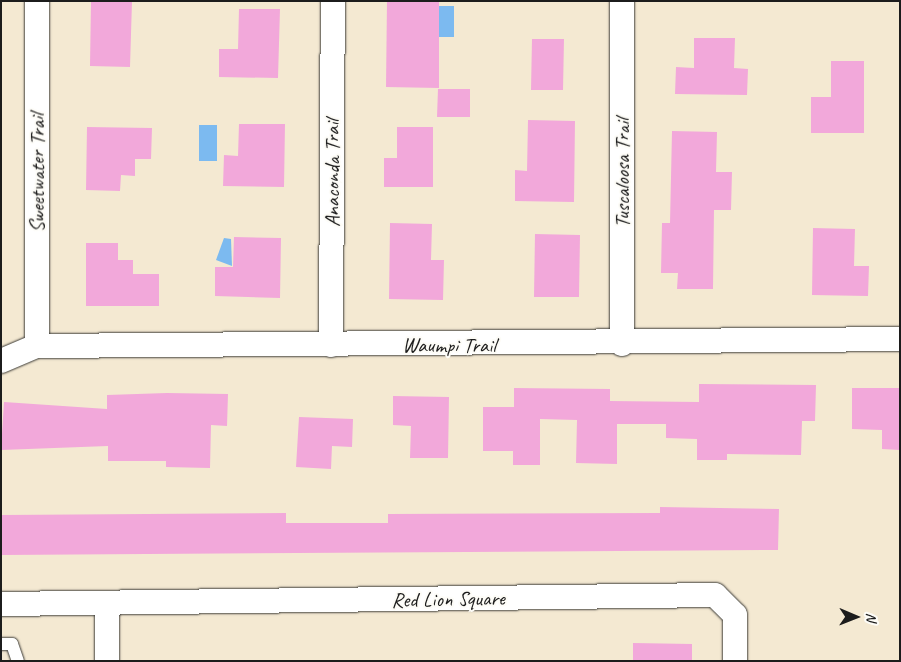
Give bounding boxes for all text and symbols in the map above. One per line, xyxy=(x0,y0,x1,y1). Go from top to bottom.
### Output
street label: Sweetwater Trail xyxy=(24,114,50,232)
street label: Tuscaloosa Trail xyxy=(609,118,635,228)
street label: Anaconda Trail xyxy=(319,119,345,227)
street label: Waumpi Trail xyxy=(403,332,495,358)
street label: Red Lion Square xyxy=(391,585,505,613)
north arrow xyxy=(831,592,881,642)
text: N xyxy=(863,613,880,622)

